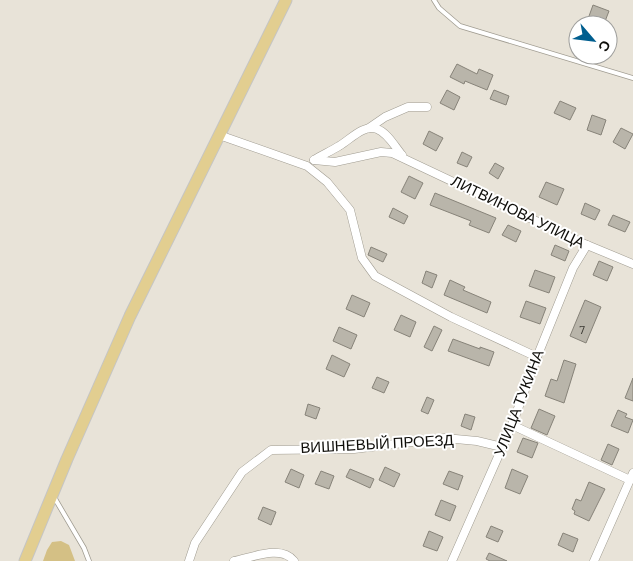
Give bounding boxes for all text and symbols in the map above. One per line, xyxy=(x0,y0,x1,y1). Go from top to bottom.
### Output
north arrow xyxy=(568,15,618,65)
text: С xyxy=(595,38,615,55)
street label: ЛИТВИНОВА УЛИЦА xyxy=(449,171,588,251)
house number: 7 xyxy=(579,322,585,336)
street label: УЛИЦА ТУКИНА xyxy=(489,347,547,459)
street label: ВИШНЕВЫЙ ПРОЕЗД xyxy=(300,430,454,456)

